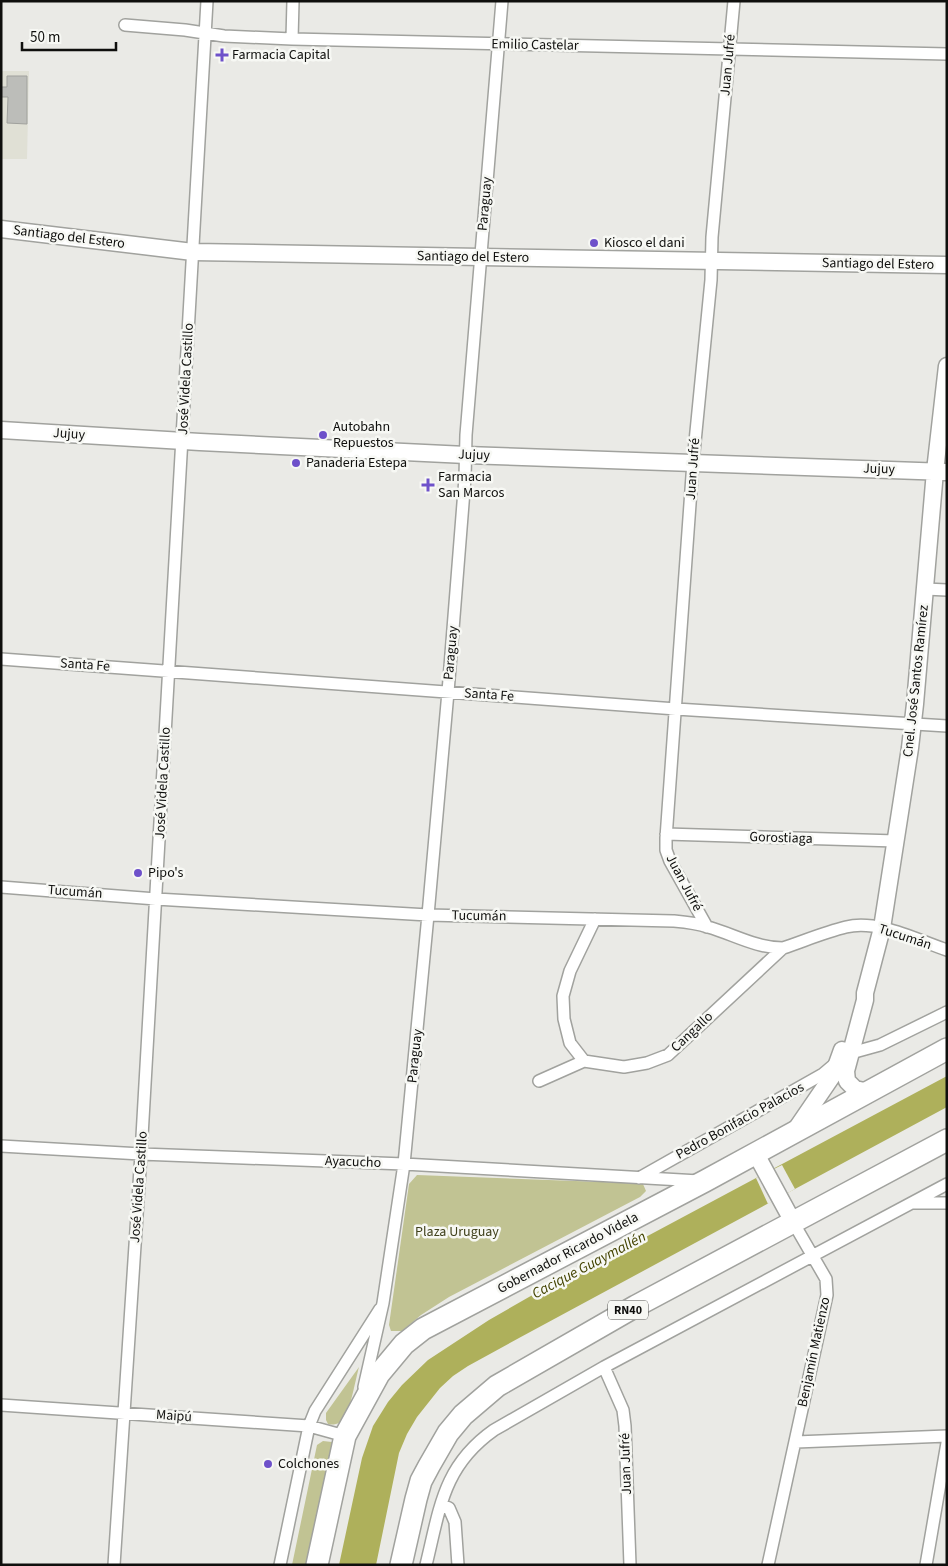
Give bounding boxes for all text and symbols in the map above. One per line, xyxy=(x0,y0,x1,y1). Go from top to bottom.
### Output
scale bar xyxy=(22,20,116,52)
text: 50 m xyxy=(30,27,60,48)
street label: Juan Jufré xyxy=(715,33,741,97)
street label: Emilio Castelar xyxy=(491,34,579,56)
place label: Farmacia Capital xyxy=(232,45,330,65)
marker: Farmacia Capital xyxy=(216,49,228,61)
street label: Paraguay xyxy=(473,176,497,232)
street label: Santiago del Estero xyxy=(12,220,126,254)
place label: Kiosco el dani xyxy=(604,233,685,253)
marker: Kiosco el dani xyxy=(588,237,600,249)
street label: Santiago del Estero xyxy=(417,246,529,268)
street label: Santiago del Estero xyxy=(822,253,934,275)
street label: José Videla Castillo xyxy=(173,322,199,436)
place label: Autobahn Repuestos xyxy=(333,417,394,453)
street label: Jujuy xyxy=(52,423,86,445)
marker: Autobahn Repuestos xyxy=(317,429,329,441)
street label: Juan Jufré xyxy=(681,437,705,501)
street label: Jujuy xyxy=(458,444,491,466)
place label: Panaderia Estepa xyxy=(306,453,407,473)
marker: Panaderia Estepa xyxy=(290,457,302,469)
street label: Jujuy xyxy=(863,458,896,480)
place label: Farmacia San Marcos xyxy=(438,467,505,503)
marker: Farmacia San Marcos xyxy=(422,479,434,491)
street label: Cnel. José Santos Ramírez xyxy=(898,604,934,758)
street label: Paraguay xyxy=(439,625,463,681)
street label: Santa Fe xyxy=(59,653,111,677)
street label: Santa Fe xyxy=(463,683,515,707)
street label: José Videla Castillo xyxy=(150,726,176,840)
street label: Gorostiaga xyxy=(749,827,813,849)
street label: Juan Jufré xyxy=(661,851,707,915)
place label: Pipo's xyxy=(148,863,184,883)
marker: Pipo's xyxy=(132,867,144,879)
street label: Tucumán xyxy=(47,880,103,904)
street label: Tucumán xyxy=(451,906,507,926)
street label: Tucumán xyxy=(876,919,934,955)
street label: Cangallo xyxy=(666,1007,718,1057)
street label: Paraguay xyxy=(402,1028,428,1084)
street label: Pedro Bonifacio Palacios xyxy=(672,1077,808,1165)
street label: José Videla Castillo xyxy=(125,1130,153,1244)
street label: Ayacucho xyxy=(324,1151,382,1173)
street label: Gobernador Ricardo Videla xyxy=(494,1207,642,1299)
park label: Plaza Uruguay xyxy=(415,1222,499,1242)
water label: Cacique Guaymallén xyxy=(528,1226,650,1304)
street label: Benjamín Matienzo xyxy=(793,1295,835,1409)
road number: RN40 xyxy=(608,1300,648,1320)
street label: Maipú xyxy=(155,1405,193,1427)
street label: Juan Jufré xyxy=(615,1433,637,1495)
place label: Colchones xyxy=(278,1454,339,1474)
marker: Colchones xyxy=(262,1458,274,1470)

